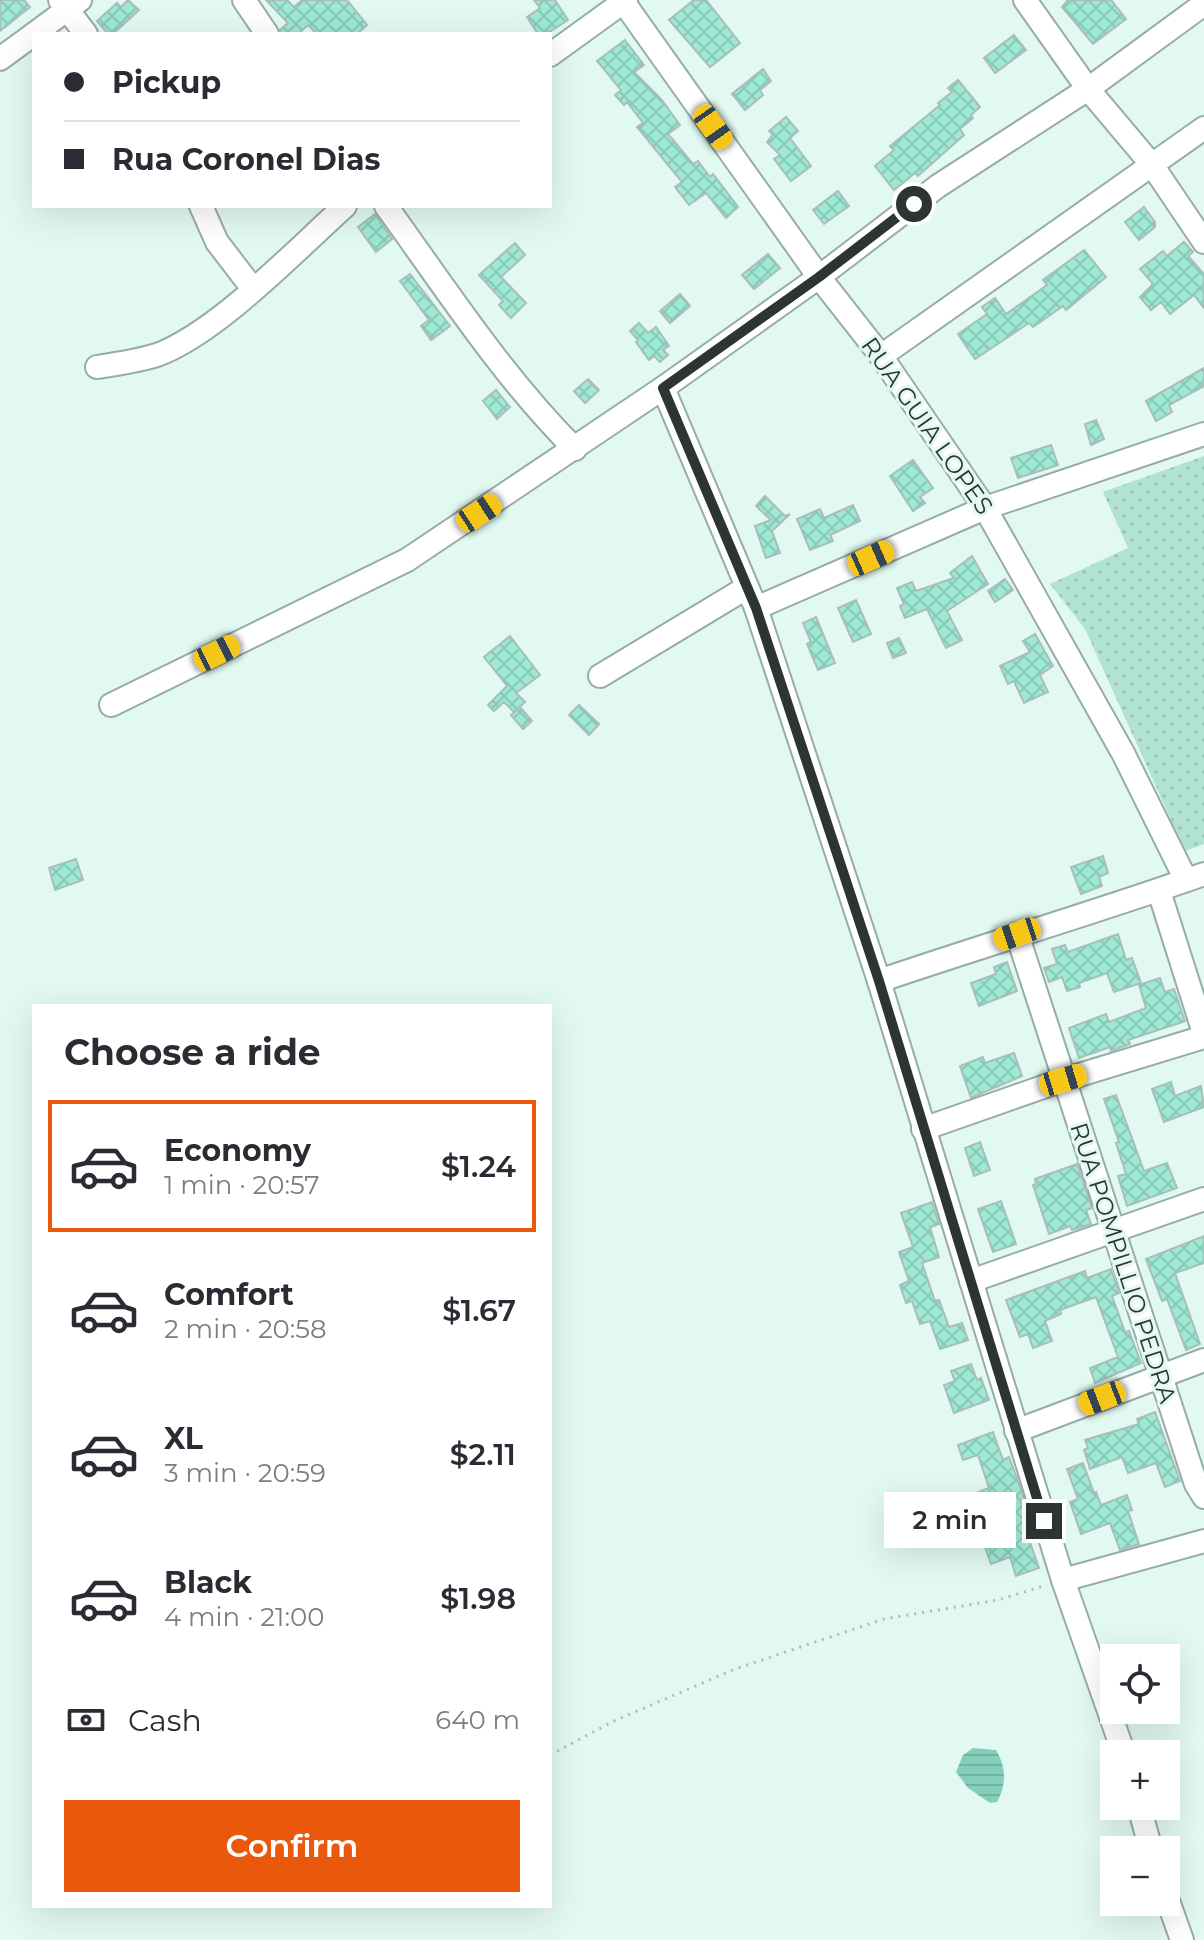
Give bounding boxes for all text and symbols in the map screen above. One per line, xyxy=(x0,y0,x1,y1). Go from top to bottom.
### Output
text: Pickup xyxy=(112,64,221,101)
car xyxy=(689,100,737,154)
text: Rua Coronel Dias xyxy=(112,141,380,178)
route start xyxy=(896,186,932,222)
street label: RUA GUIA LOPES xyxy=(855,332,999,520)
car xyxy=(452,490,506,536)
car xyxy=(844,537,898,579)
car xyxy=(190,632,244,674)
car xyxy=(990,915,1044,953)
text: Choose a ride xyxy=(64,1030,321,1074)
car xyxy=(1037,1062,1089,1098)
street label: RUA POMPILLIO PEDRA xyxy=(1064,1119,1183,1408)
icon: car xyxy=(68,1130,140,1202)
text: Economy xyxy=(164,1132,311,1169)
text: $1.24 xyxy=(441,1148,516,1185)
text: 1 min · 20:57 xyxy=(164,1169,320,1201)
icon: car xyxy=(68,1274,140,1346)
text: Comfort xyxy=(164,1276,294,1313)
text: $1.67 xyxy=(442,1292,516,1329)
text: 2 min · 20:58 xyxy=(164,1313,327,1345)
car xyxy=(1075,1378,1129,1418)
icon: car xyxy=(68,1418,140,1490)
text: XL xyxy=(164,1420,203,1457)
text: $2.11 xyxy=(450,1436,516,1473)
text: 3 min · 20:59 xyxy=(164,1457,326,1489)
callout: 2 min xyxy=(884,1493,1016,1549)
route end xyxy=(1026,1503,1062,1539)
text: 2 min xyxy=(912,1504,988,1536)
icon: car xyxy=(68,1562,140,1634)
text: Black xyxy=(164,1564,252,1601)
text: $1.98 xyxy=(440,1580,516,1617)
text: 4 min · 21:00 xyxy=(164,1601,324,1633)
map controls xyxy=(1100,1644,1180,1916)
button: locate xyxy=(1100,1644,1180,1724)
icon: cash xyxy=(64,1698,108,1742)
text: Cash xyxy=(128,1702,202,1739)
text: 640 m xyxy=(435,1704,520,1736)
button: + xyxy=(1100,1740,1180,1820)
button: Confirm xyxy=(64,1800,520,1892)
button: − xyxy=(1100,1836,1180,1916)

